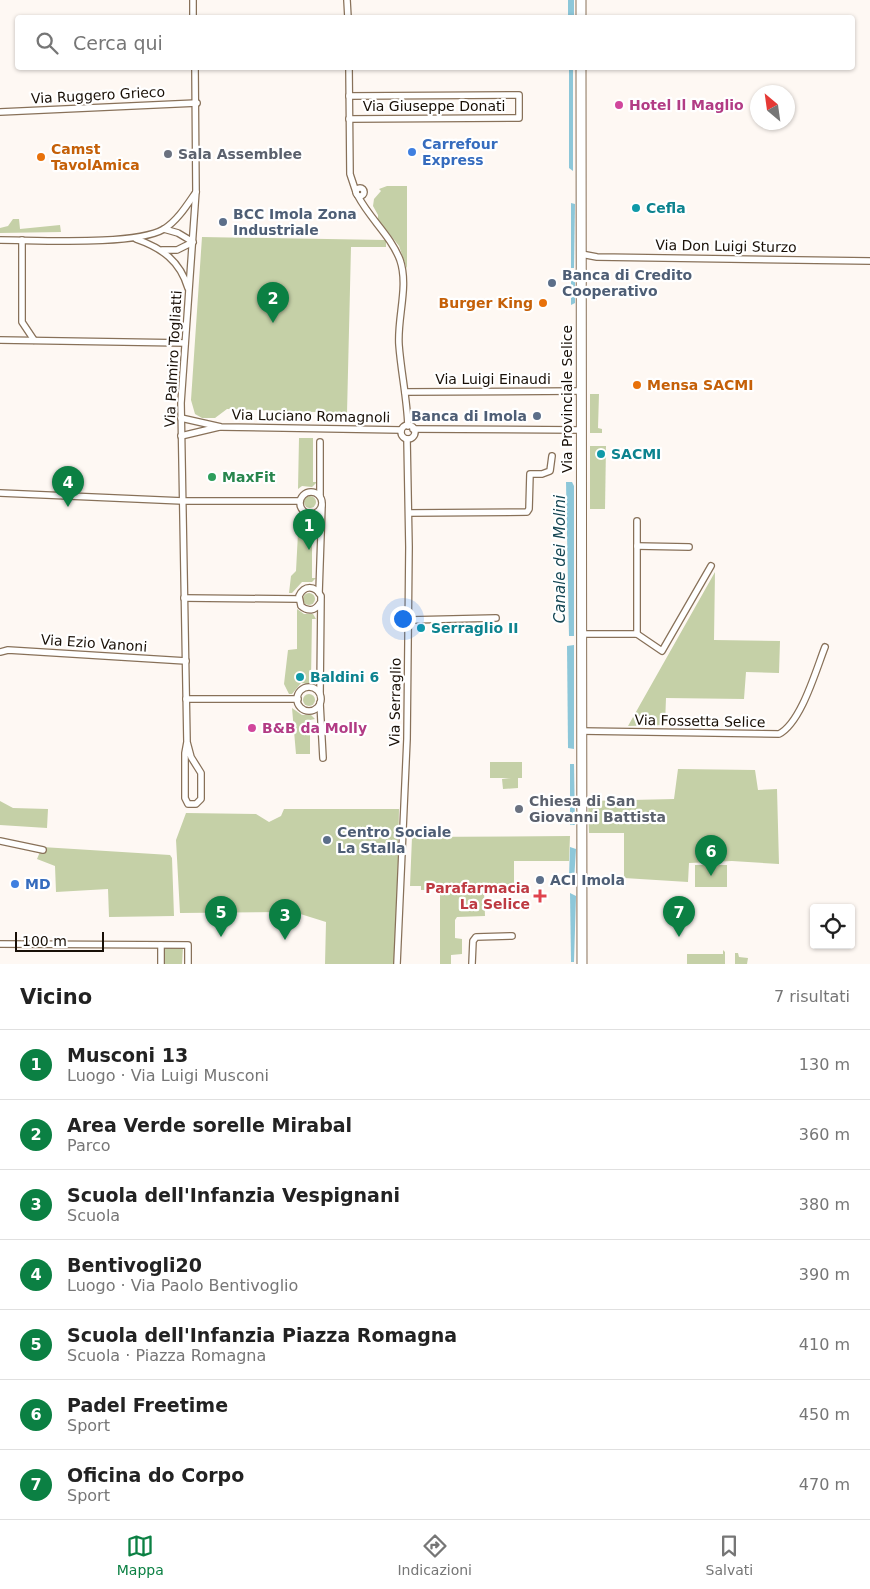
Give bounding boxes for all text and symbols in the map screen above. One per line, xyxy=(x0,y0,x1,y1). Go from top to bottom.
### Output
search box xyxy=(15,15,855,70)
icon: search xyxy=(33,29,61,57)
text: Cerca qui xyxy=(73,32,163,54)
street label: Via Ruggero Grieco xyxy=(30,83,166,107)
north arrow xyxy=(750,85,795,130)
place label: Hotel Il Maglio xyxy=(629,97,744,113)
street label: Via Giuseppe Donati xyxy=(363,98,505,114)
marker: Hotel Il Maglio xyxy=(613,99,625,111)
place label: Carrefour Express xyxy=(422,136,498,168)
place label: Camst TavolAmica xyxy=(51,141,140,173)
place label: Sala Assemblee xyxy=(178,146,302,162)
marker: Carrefour Express xyxy=(406,146,418,158)
marker: Sala Assemblee xyxy=(162,148,174,160)
marker: Camst TavolAmica xyxy=(35,151,47,163)
place label: Cefla xyxy=(646,200,686,216)
marker: Cefla xyxy=(630,202,642,214)
place label: BCC Imola Zona Industriale xyxy=(233,206,357,238)
marker: BCC Imola Zona Industriale xyxy=(217,216,229,228)
street label: Via Don Luigi Sturzo xyxy=(655,237,797,255)
place label: Banca di Credito Cooperativo xyxy=(562,267,693,299)
marker: Banca di Credito Cooperativo xyxy=(546,277,558,289)
pin: 2 xyxy=(257,282,289,323)
street label: Via Palmiro Togliatti xyxy=(161,290,185,428)
place label: Burger King xyxy=(439,295,533,311)
marker: Burger King xyxy=(537,297,549,309)
street label: Via Provinciale Selice xyxy=(559,325,575,473)
street label: Via Luigi Einaudi xyxy=(435,371,551,387)
place label: Mensa SACMI xyxy=(647,377,753,393)
marker: Mensa SACMI xyxy=(631,379,643,391)
street label: Via Luciano Romagnoli xyxy=(232,407,390,425)
place label: Banca di Imola xyxy=(411,408,527,424)
marker: Banca di Imola xyxy=(531,410,543,422)
place label: SACMI xyxy=(611,446,661,462)
marker: SACMI xyxy=(595,448,607,460)
pin: 4 xyxy=(52,466,84,507)
place label: MaxFit xyxy=(222,469,276,485)
marker: MaxFit xyxy=(206,471,218,483)
water label: Canale dei Molini xyxy=(551,494,569,623)
pin: 1 xyxy=(293,509,325,550)
your location xyxy=(390,606,416,632)
place label: Serraglio II xyxy=(431,620,518,636)
marker: Serraglio II xyxy=(415,622,427,634)
street label: Via Ezio Vanoni xyxy=(40,631,148,655)
street label: Via Serraglio xyxy=(386,657,404,747)
place label: Baldini 6 xyxy=(310,669,379,685)
marker: Baldini 6 xyxy=(294,671,306,683)
street label: Via Fossetta Selice xyxy=(634,712,766,730)
place label: B&B da Molly xyxy=(262,720,367,736)
marker: B&B da Molly xyxy=(246,722,258,734)
place label: Chiesa di San Giovanni Battista xyxy=(529,793,666,825)
marker: Chiesa di San Giovanni Battista xyxy=(513,803,525,815)
place label: Centro Sociale La Stalla xyxy=(337,824,451,856)
marker: Centro Sociale La Stalla xyxy=(321,834,333,846)
pin: 6 xyxy=(695,835,727,876)
place label: ACI Imola xyxy=(550,872,625,888)
marker: ACI Imola xyxy=(534,874,546,886)
place label: MD xyxy=(25,876,51,892)
marker: MD xyxy=(9,878,21,890)
place label: Parafarmacia La Selice xyxy=(425,880,530,912)
marker: Parafarmacia La Selice xyxy=(534,890,546,902)
pin: 5 xyxy=(205,896,237,937)
pin: 7 xyxy=(663,896,695,937)
pin: 3 xyxy=(269,899,301,940)
map controls xyxy=(810,904,855,949)
button: locate xyxy=(810,904,855,949)
scale bar xyxy=(15,929,104,952)
text: 100 m xyxy=(22,933,67,949)
text: Vicino xyxy=(20,985,92,1009)
text: 7 risultati xyxy=(774,987,850,1006)
text: Musconi 13 xyxy=(67,1044,188,1066)
text: 1 xyxy=(30,1055,42,1074)
text: 130 m xyxy=(799,1055,850,1074)
text: Luogo · Via Luigi Musconi xyxy=(67,1066,269,1085)
text: Area Verde sorelle Mirabal xyxy=(67,1114,352,1136)
text: 2 xyxy=(30,1125,42,1144)
text: 360 m xyxy=(799,1125,850,1144)
text: Parco xyxy=(67,1136,111,1155)
text: Scuola dell'Infanzia Vespignani xyxy=(67,1184,400,1206)
text: 3 xyxy=(30,1195,42,1214)
text: 380 m xyxy=(799,1195,850,1214)
text: Scuola xyxy=(67,1206,120,1225)
text: Bentivogli20 xyxy=(67,1254,202,1276)
text: 4 xyxy=(30,1265,42,1284)
text: 390 m xyxy=(799,1265,850,1284)
text: Luogo · Via Paolo Bentivoglio xyxy=(67,1276,298,1295)
text: Scuola dell'Infanzia Piazza Romagna xyxy=(67,1324,457,1346)
text: 5 xyxy=(30,1335,42,1354)
text: 410 m xyxy=(799,1335,850,1354)
text: Scuola · Piazza Romagna xyxy=(67,1346,266,1365)
text: Padel Freetime xyxy=(67,1394,228,1416)
text: 6 xyxy=(30,1405,42,1424)
text: 450 m xyxy=(799,1405,850,1424)
text: Sport xyxy=(67,1416,110,1435)
text: Oficina do Corpo xyxy=(67,1464,244,1486)
text: 7 xyxy=(30,1475,42,1494)
text: 470 m xyxy=(799,1475,850,1494)
text: Sport xyxy=(67,1486,110,1505)
tab: Mappa xyxy=(117,1532,164,1578)
tab: Indicazioni xyxy=(397,1532,472,1578)
tab: Salvati xyxy=(706,1532,753,1578)

